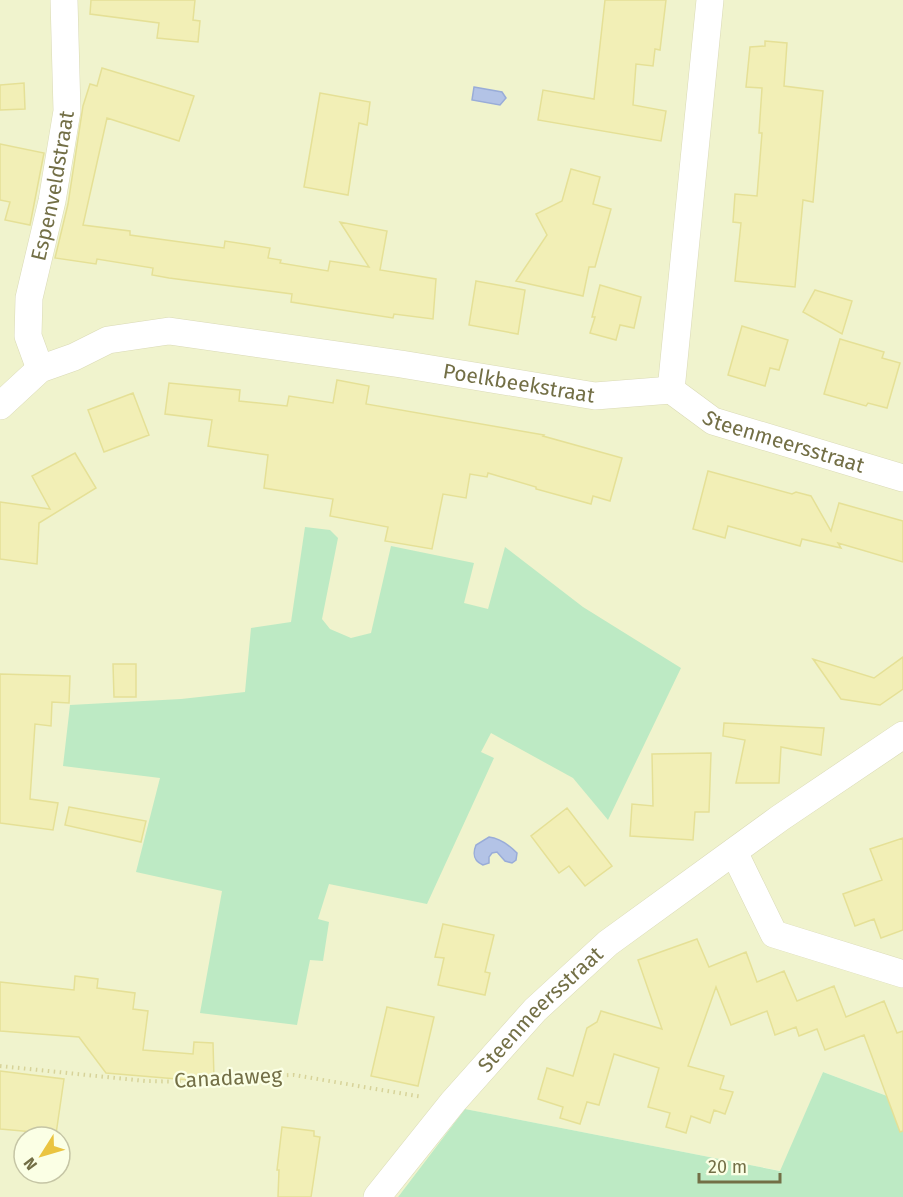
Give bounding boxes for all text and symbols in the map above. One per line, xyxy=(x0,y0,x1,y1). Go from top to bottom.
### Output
street label: Espenveldstraat xyxy=(25,108,80,263)
street label: Poelkbeekstraat xyxy=(441,358,597,409)
street label: Steenmeersstraat xyxy=(697,405,868,479)
street label: Steenmeersstraat xyxy=(472,941,609,1078)
street label: Canadaweg xyxy=(173,1062,283,1094)
north arrow xyxy=(12,1125,72,1185)
scale bar xyxy=(699,1146,780,1184)
text: N xyxy=(20,1154,41,1174)
text: 20 m xyxy=(708,1156,747,1178)

